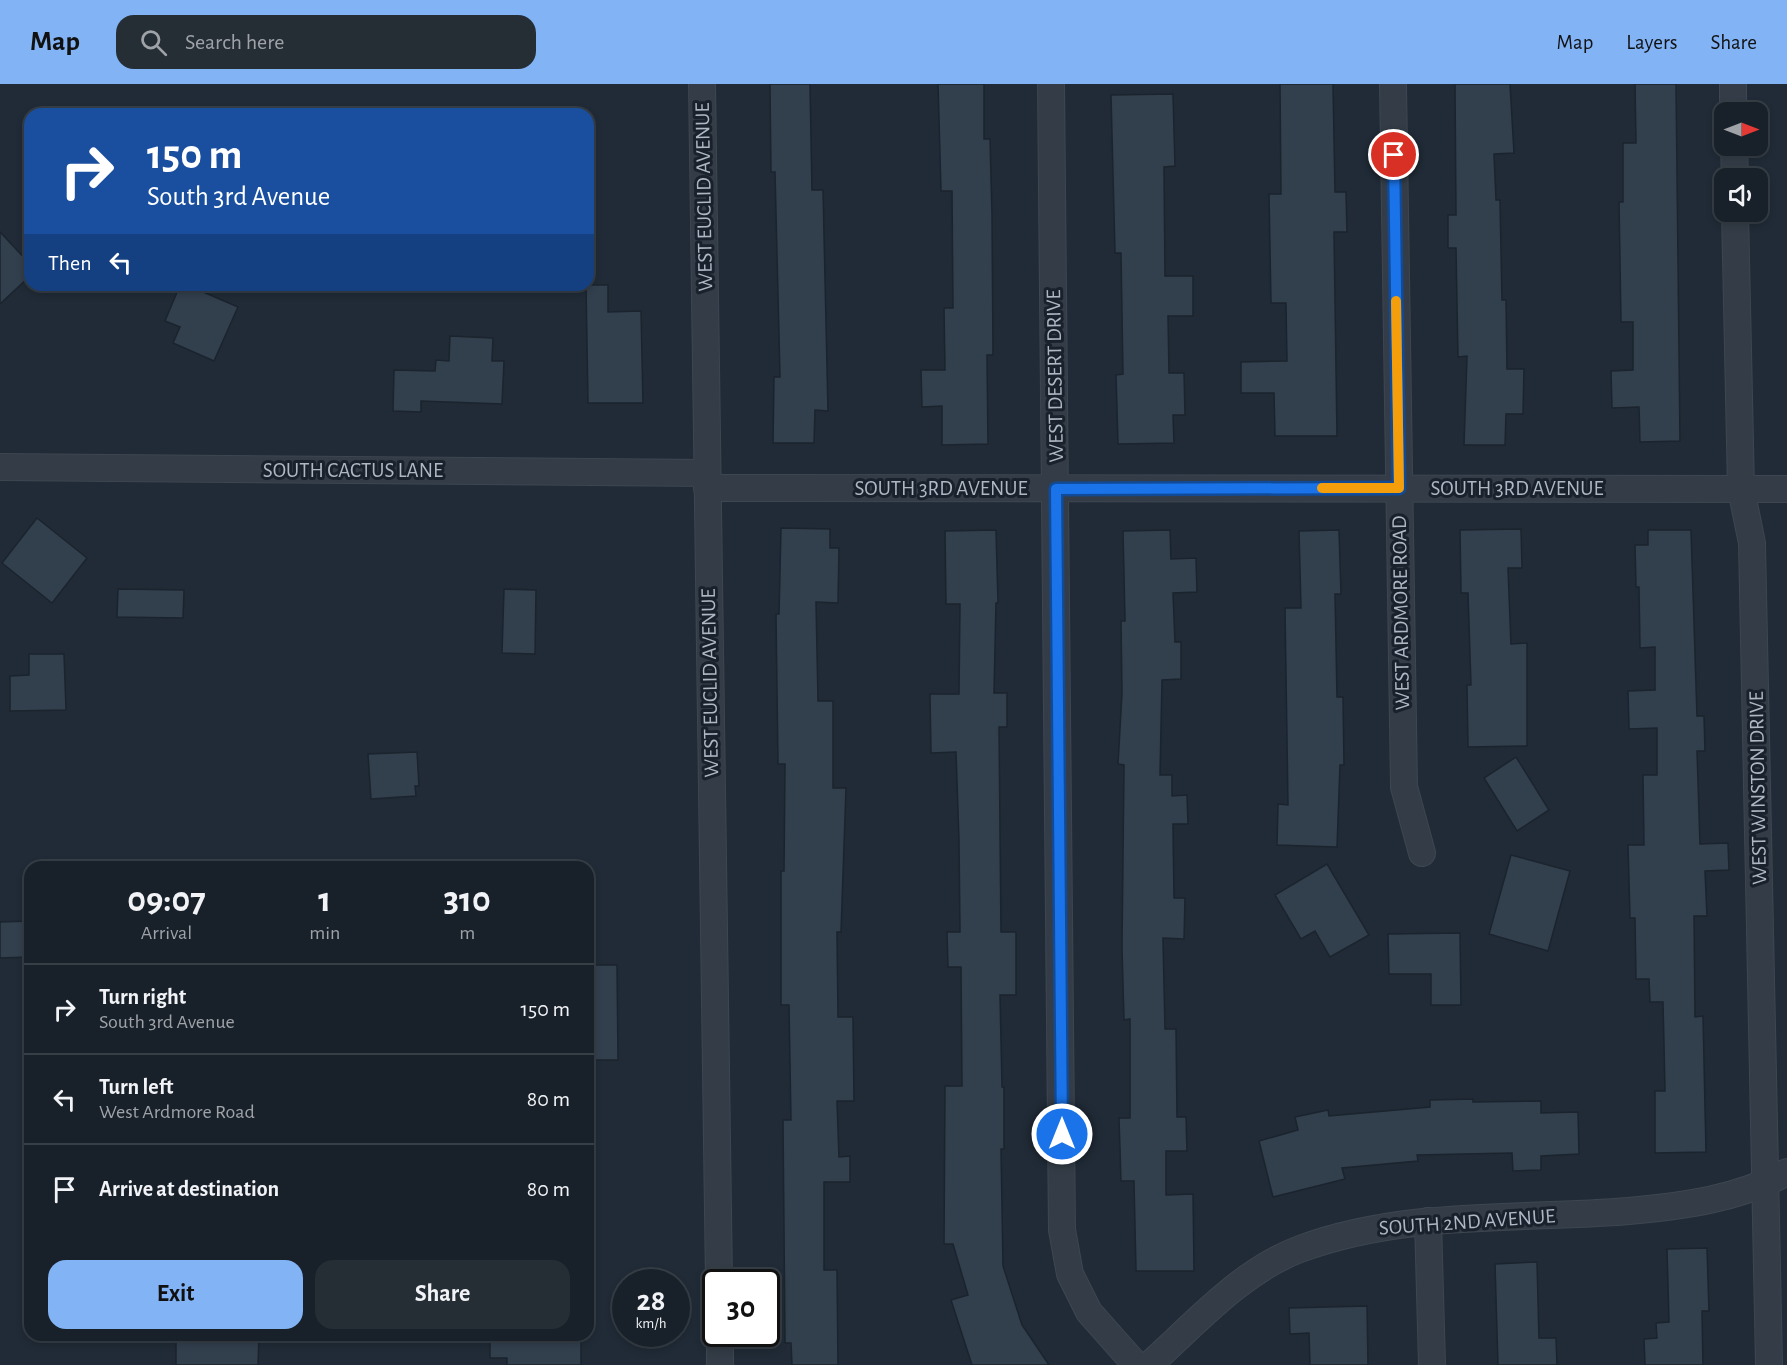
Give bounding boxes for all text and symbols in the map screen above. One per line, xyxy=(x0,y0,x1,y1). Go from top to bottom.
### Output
search box xyxy=(116,15,536,69)
icon: search xyxy=(137,26,170,59)
text: Map xyxy=(30,28,80,56)
text: Search here xyxy=(185,31,284,53)
text: Map xyxy=(1557,32,1593,53)
text: Layers xyxy=(1626,32,1677,53)
text: Share xyxy=(1710,32,1757,53)
street label: WEST EUCLID AVENUE xyxy=(692,102,716,292)
north arrow xyxy=(1714,102,1768,156)
map controls xyxy=(1714,102,1768,222)
pin xyxy=(1368,129,1419,180)
icon: right xyxy=(48,132,126,210)
text: 150 m xyxy=(147,134,242,176)
icon: arrive xyxy=(1377,138,1410,171)
button: sound xyxy=(1714,168,1768,222)
text: South 3rd Avenue xyxy=(147,183,330,210)
icon: left xyxy=(104,246,137,279)
text: Then xyxy=(48,252,92,274)
street label: WEST DESERT DRIVE xyxy=(1043,289,1067,463)
street label: SOUTH CACTUS LANE xyxy=(263,460,443,481)
street label: SOUTH 3RD AVENUE xyxy=(854,478,1028,499)
street label: SOUTH 3RD AVENUE xyxy=(1430,478,1604,499)
street label: WEST ARDMORE ROAD xyxy=(1389,515,1413,711)
street label: WEST EUCLID AVENUE xyxy=(698,588,722,778)
street label: WEST WINSTON DRIVE xyxy=(1746,691,1770,885)
text: 09:07 xyxy=(127,882,206,918)
text: 1 xyxy=(318,882,331,918)
text: 310 xyxy=(444,882,491,918)
text: Arrival xyxy=(141,923,192,943)
text: min xyxy=(309,923,340,943)
text: m xyxy=(459,923,475,943)
text: Turn right xyxy=(99,986,186,1008)
icon: right xyxy=(48,993,81,1026)
text: 150 m xyxy=(520,998,570,1020)
text: South 3rd Avenue xyxy=(99,1012,235,1032)
text: Turn left xyxy=(99,1076,173,1098)
icon: left xyxy=(48,1083,81,1116)
text: 80 m xyxy=(527,1088,570,1110)
text: West Ardmore Road xyxy=(99,1102,255,1122)
position arrow xyxy=(1030,1102,1094,1166)
icon: arrive xyxy=(48,1173,81,1206)
text: Arrive at destination xyxy=(99,1178,279,1200)
text: 80 m xyxy=(527,1178,570,1200)
street label: SOUTH 2ND AVENUE xyxy=(1378,1205,1556,1239)
button: Exit xyxy=(48,1260,303,1329)
button: Share xyxy=(315,1260,570,1329)
speed limit sign: 30 xyxy=(702,1269,780,1347)
text: 28 xyxy=(637,1286,665,1316)
text: km/h xyxy=(636,1316,666,1331)

